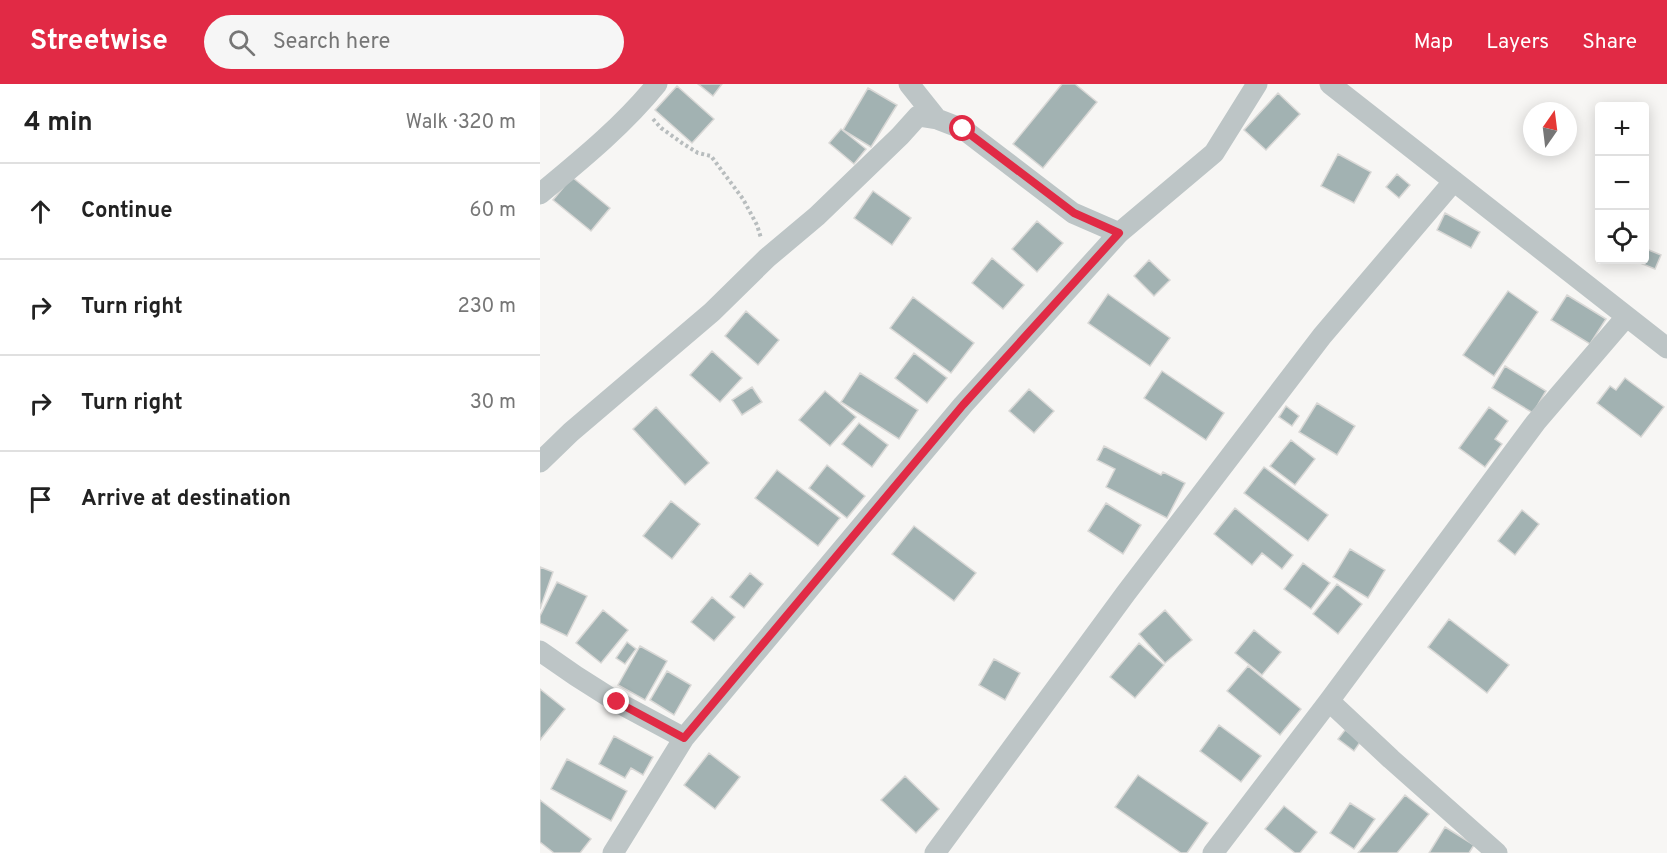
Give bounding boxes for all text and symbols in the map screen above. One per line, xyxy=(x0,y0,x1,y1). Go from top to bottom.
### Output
search box xyxy=(204,15,624,69)
text: Streetwise xyxy=(30,24,168,60)
icon: search xyxy=(225,26,258,59)
text: Search here xyxy=(273,29,390,56)
text: Map xyxy=(1414,29,1453,56)
text: Layers xyxy=(1486,29,1549,56)
text: Share xyxy=(1582,29,1637,56)
north arrow xyxy=(1523,102,1577,156)
map controls xyxy=(1595,102,1649,264)
button: + xyxy=(1595,102,1649,156)
text: 4 min xyxy=(24,107,93,140)
text: Walk · 320 m xyxy=(406,110,516,136)
route start xyxy=(949,115,975,141)
button: − xyxy=(1595,156,1649,210)
icon: ahead xyxy=(24,195,57,228)
text: Continue xyxy=(81,198,172,225)
text: 60 m xyxy=(470,198,516,224)
button: locate xyxy=(1595,210,1649,264)
icon: right xyxy=(24,291,57,324)
text: Turn right xyxy=(81,294,183,321)
text: 230 m xyxy=(457,294,516,320)
icon: right xyxy=(24,387,57,420)
text: Turn right xyxy=(81,390,183,417)
text: 30 m xyxy=(470,390,516,416)
icon: arrive xyxy=(24,483,57,516)
text: Arrive at destination xyxy=(81,486,291,513)
route end xyxy=(603,688,629,714)

